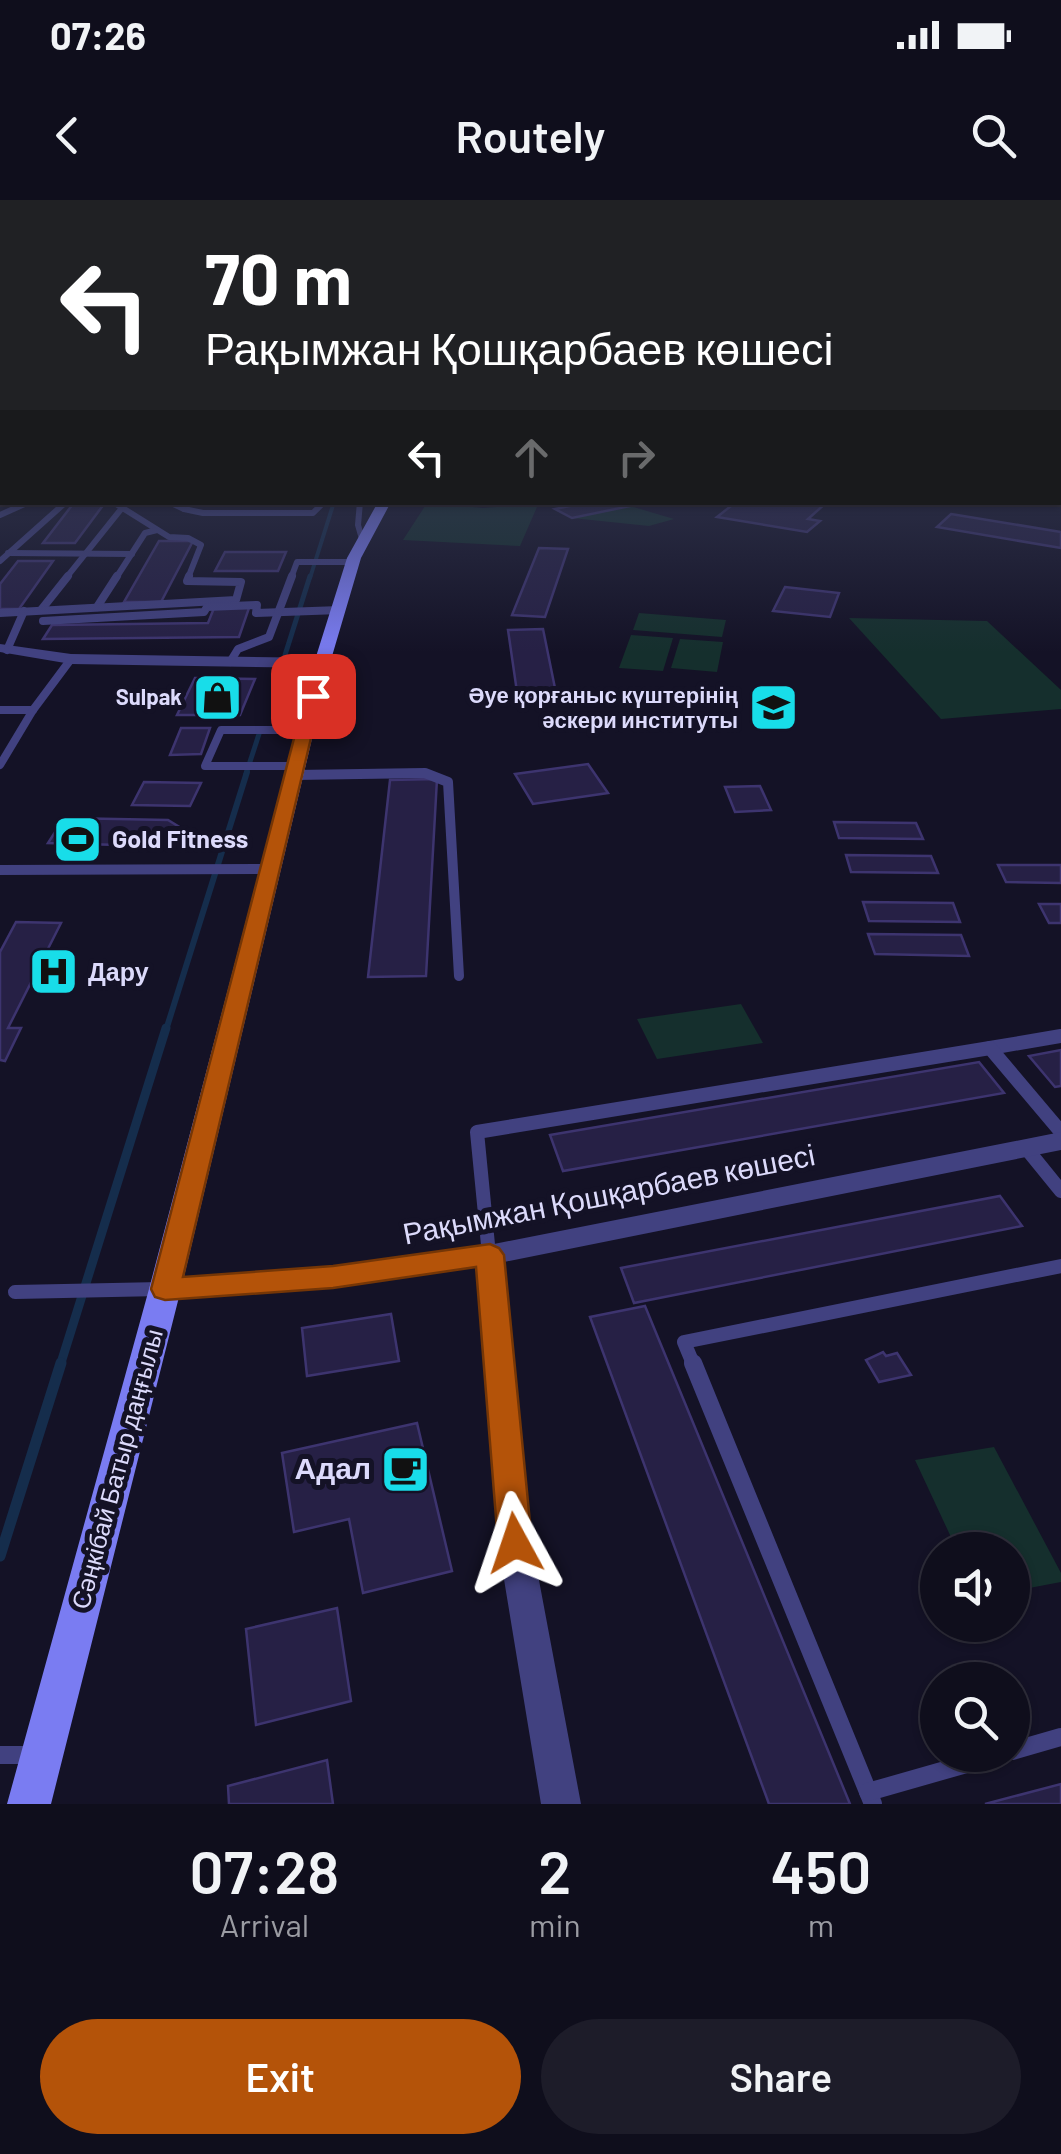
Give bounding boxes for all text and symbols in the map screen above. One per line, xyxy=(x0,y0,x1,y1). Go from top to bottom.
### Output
text: 07:26 xyxy=(50,12,146,58)
icon: back xyxy=(40,108,95,163)
text: Routely xyxy=(455,108,606,162)
icon: search xyxy=(966,108,1021,163)
text: 70 m xyxy=(205,235,352,319)
icon: left xyxy=(40,240,170,370)
text: Рақымжан Қошқарбаев көшесі xyxy=(205,320,834,374)
icon: left xyxy=(399,430,454,485)
icon: ahead xyxy=(504,430,559,485)
icon: right xyxy=(609,430,664,485)
pin xyxy=(271,654,356,739)
icon: arrive xyxy=(286,669,341,724)
shop icon: Sulpak xyxy=(191,671,243,723)
place label: Әуе қорғаныс күштерінің әскери институты xyxy=(469,681,739,733)
school or university icon: Әуе қорғаныс күштерінің әскери институты xyxy=(747,682,799,734)
place label: Sulpak xyxy=(116,683,182,709)
sports icon: Gold Fitness xyxy=(51,813,103,865)
place label: Gold Fitness xyxy=(112,823,248,853)
hospital icon: Дару xyxy=(27,946,79,998)
place label: Дару xyxy=(88,956,149,986)
street label: Рақымжан Қошқарбаев көшесі xyxy=(399,1135,818,1251)
street label: Сәңкібай Батыр даңғылы xyxy=(64,1325,168,1612)
cafe icon: Адал xyxy=(380,1443,432,1495)
place label: Адал xyxy=(295,1449,371,1485)
position arrow xyxy=(463,1491,567,1595)
map controls xyxy=(920,1532,1030,1772)
button: sound xyxy=(920,1532,1030,1642)
button: search xyxy=(920,1662,1030,1772)
text: 07:28 xyxy=(190,1834,339,1906)
text: 2 xyxy=(538,1834,571,1906)
text: 450 xyxy=(770,1834,871,1906)
text: Arrival xyxy=(220,1905,309,1943)
text: min xyxy=(529,1905,581,1943)
text: m xyxy=(808,1905,834,1943)
button: Exit xyxy=(40,2019,521,2134)
button: Share xyxy=(541,2019,1021,2134)

